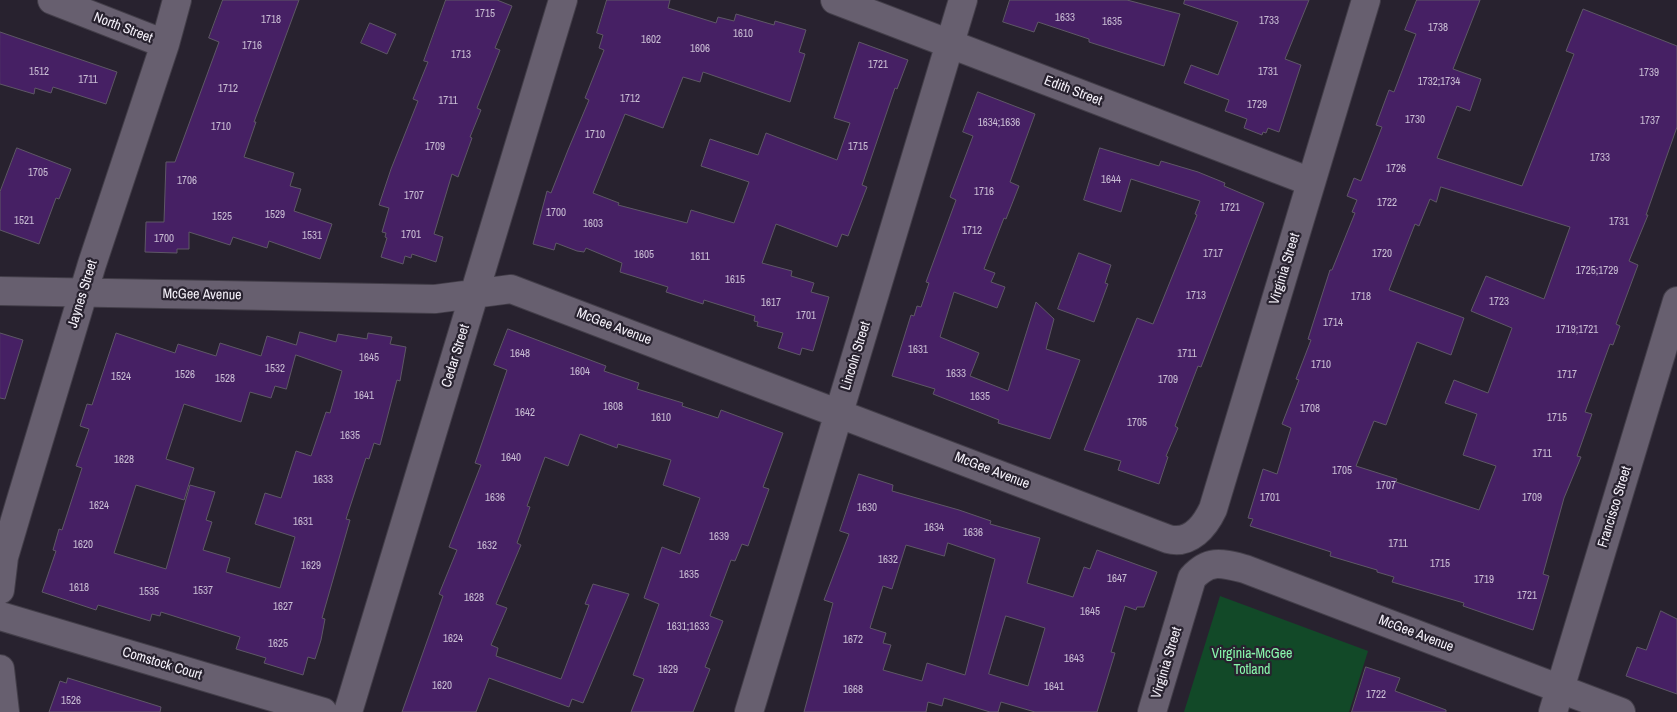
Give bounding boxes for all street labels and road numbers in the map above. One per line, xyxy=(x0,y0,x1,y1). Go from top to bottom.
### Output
street label: North Street xyxy=(91,9,155,47)
street label: Edith Street xyxy=(1042,72,1104,110)
street label: Virginia Street xyxy=(1266,231,1304,307)
street label: Jaynes Street xyxy=(65,258,101,330)
street label: McGee Avenue xyxy=(162,286,242,304)
street label: McGee Avenue xyxy=(574,305,654,349)
street label: Lincoln Street xyxy=(838,320,874,392)
street label: Cedar Street xyxy=(438,322,474,390)
street label: McGee Avenue xyxy=(952,449,1032,493)
street label: Francisco Street xyxy=(1595,464,1635,550)
street label: McGee Avenue xyxy=(1376,612,1456,656)
street label: Virginia Street xyxy=(1148,625,1186,701)
street label: Comstock Court xyxy=(120,644,204,684)

